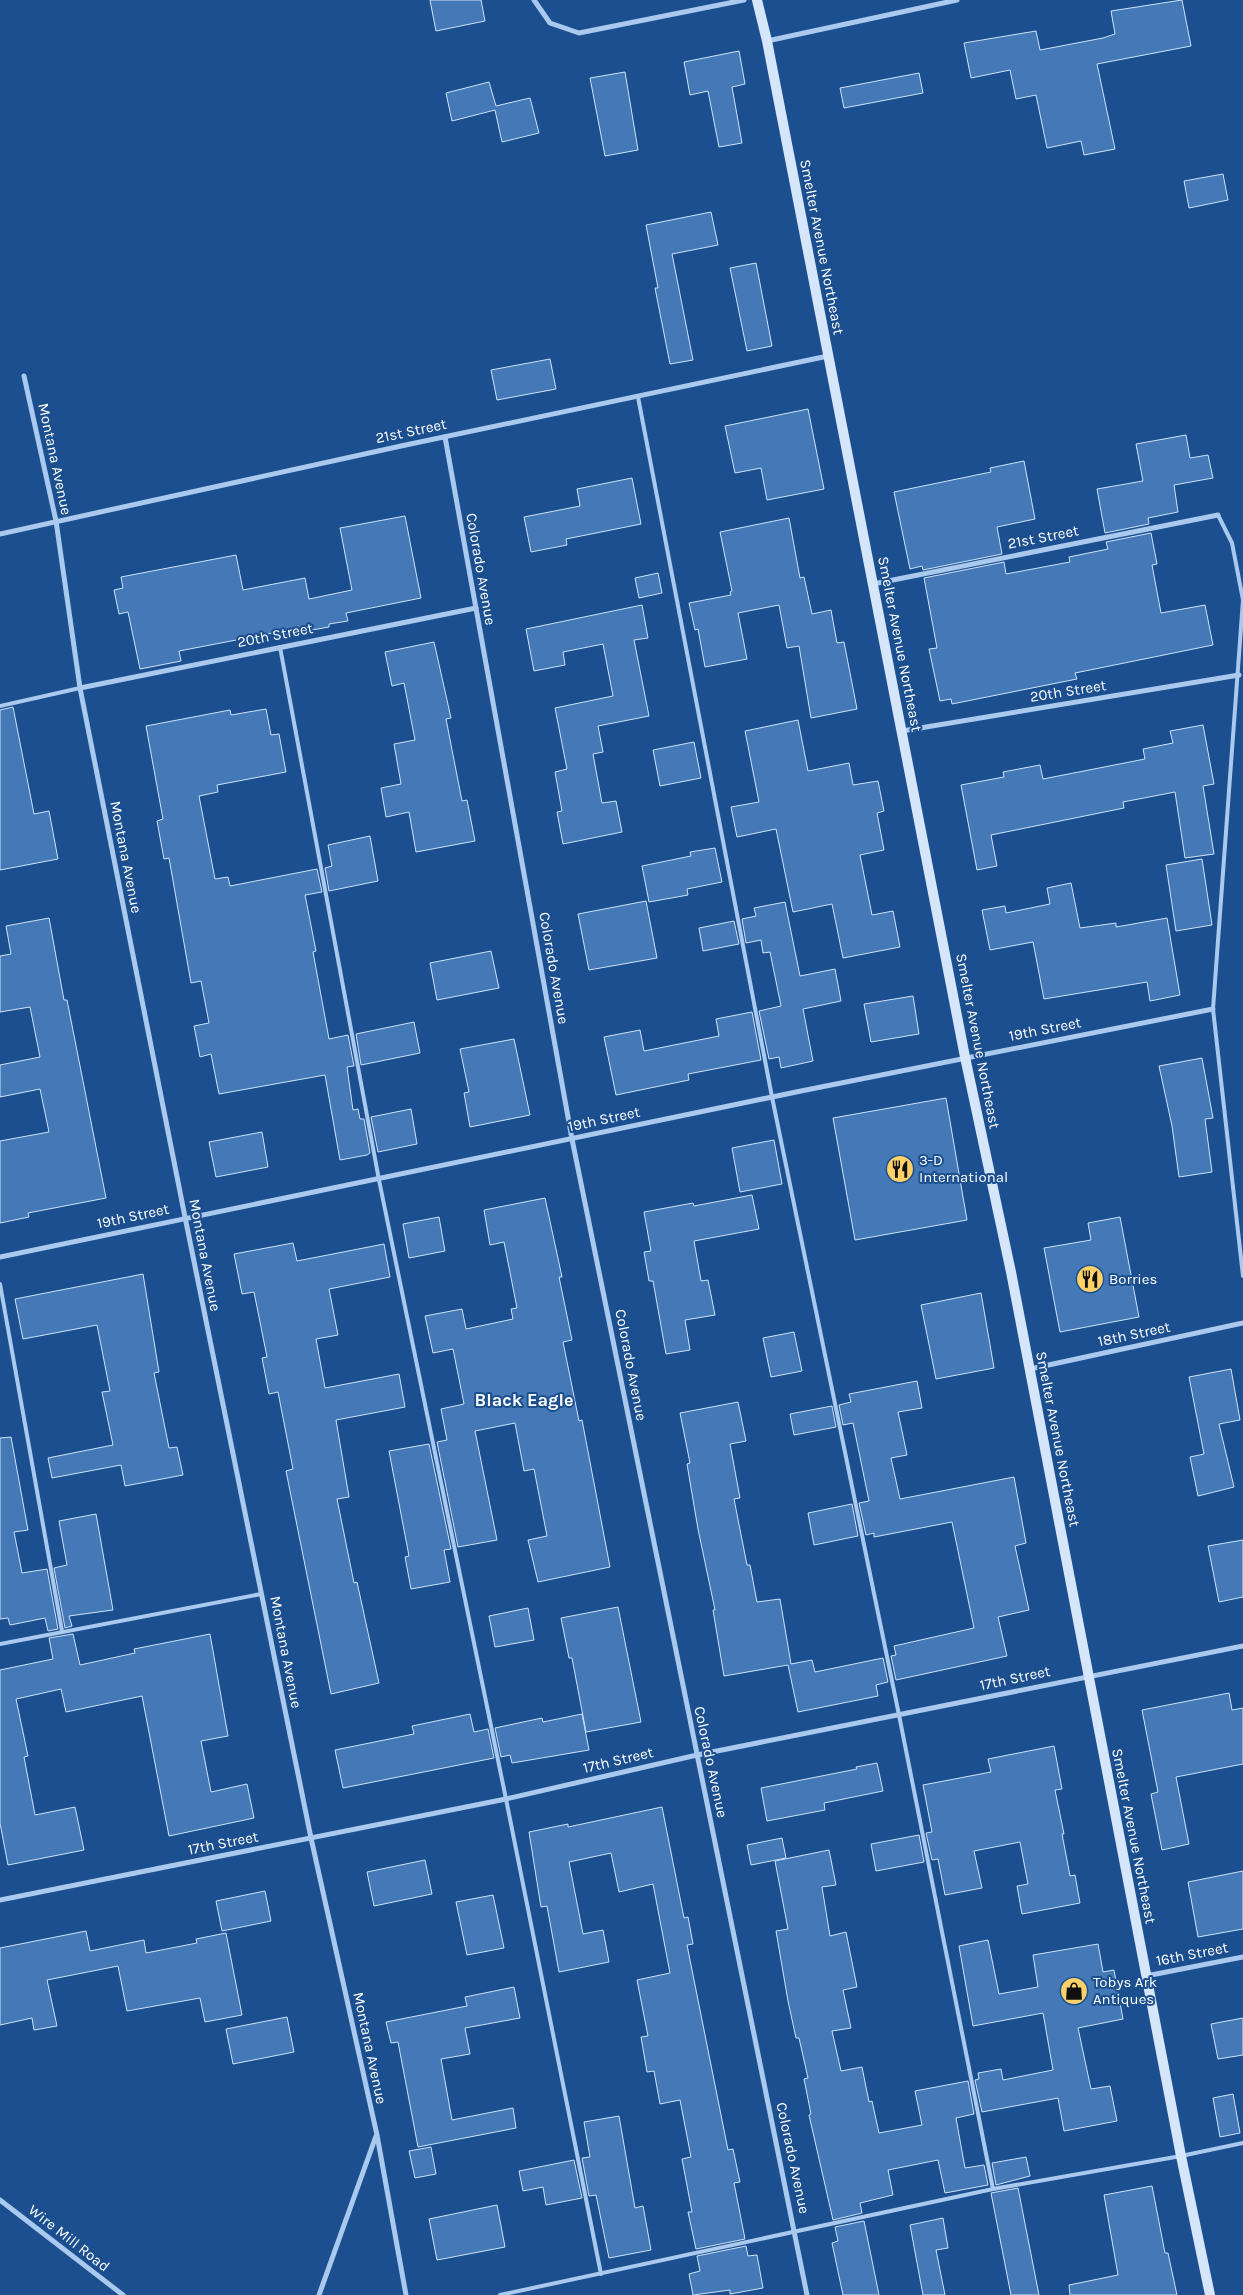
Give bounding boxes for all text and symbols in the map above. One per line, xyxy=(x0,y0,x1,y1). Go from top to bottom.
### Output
street label: Smelter Avenue Northeast xyxy=(796,158,848,337)
street label: Montana Avenue xyxy=(34,401,76,517)
street label: 21st Street xyxy=(374,415,448,447)
street label: Colorado Avenue xyxy=(462,512,500,626)
street label: 21st Street xyxy=(1006,521,1080,553)
street label: Smelter Avenue Northeast xyxy=(874,555,926,734)
street label: 20th Street xyxy=(235,619,315,651)
street label: 20th Street xyxy=(1029,676,1108,706)
street label: Montana Avenue xyxy=(106,799,146,915)
street label: Colorado Avenue xyxy=(535,911,573,1025)
street label: Smelter Avenue Northeast xyxy=(952,952,1004,1131)
street label: 19th Street xyxy=(1007,1013,1083,1045)
street label: 19th Street xyxy=(566,1103,642,1135)
place label: 3-D International xyxy=(919,1151,1008,1186)
restaurant icon: 3-D International xyxy=(885,1154,915,1184)
street label: Montana Avenue xyxy=(185,1197,225,1313)
street label: 19th Street xyxy=(95,1200,171,1232)
restaurant icon: Borries xyxy=(1075,1264,1105,1294)
place label: Borries xyxy=(1109,1270,1157,1288)
street label: Colorado Avenue xyxy=(611,1308,651,1422)
street label: 18th Street xyxy=(1096,1317,1172,1350)
street label: Smelter Avenue Northeast xyxy=(1032,1350,1084,1529)
district label: Black Eagle xyxy=(475,1389,574,1411)
street label: Montana Avenue xyxy=(266,1594,306,1710)
street label: 17th Street xyxy=(978,1662,1052,1694)
street label: Colorado Avenue xyxy=(690,1705,732,1819)
street label: 17th Street xyxy=(581,1743,655,1777)
street label: Smelter Avenue Northeast xyxy=(1108,1747,1160,1926)
street label: 17th Street xyxy=(186,1827,260,1859)
street label: 16th Street xyxy=(1154,1938,1230,1970)
place label: Tobys Ark Antiques xyxy=(1093,1973,1157,2008)
shop icon: Tobys Ark Antiques xyxy=(1059,1976,1089,2006)
street label: Montana Avenue xyxy=(349,1990,391,2106)
street label: Colorado Avenue xyxy=(772,2101,814,2215)
street label: Wire Mill Road xyxy=(25,2201,113,2275)

